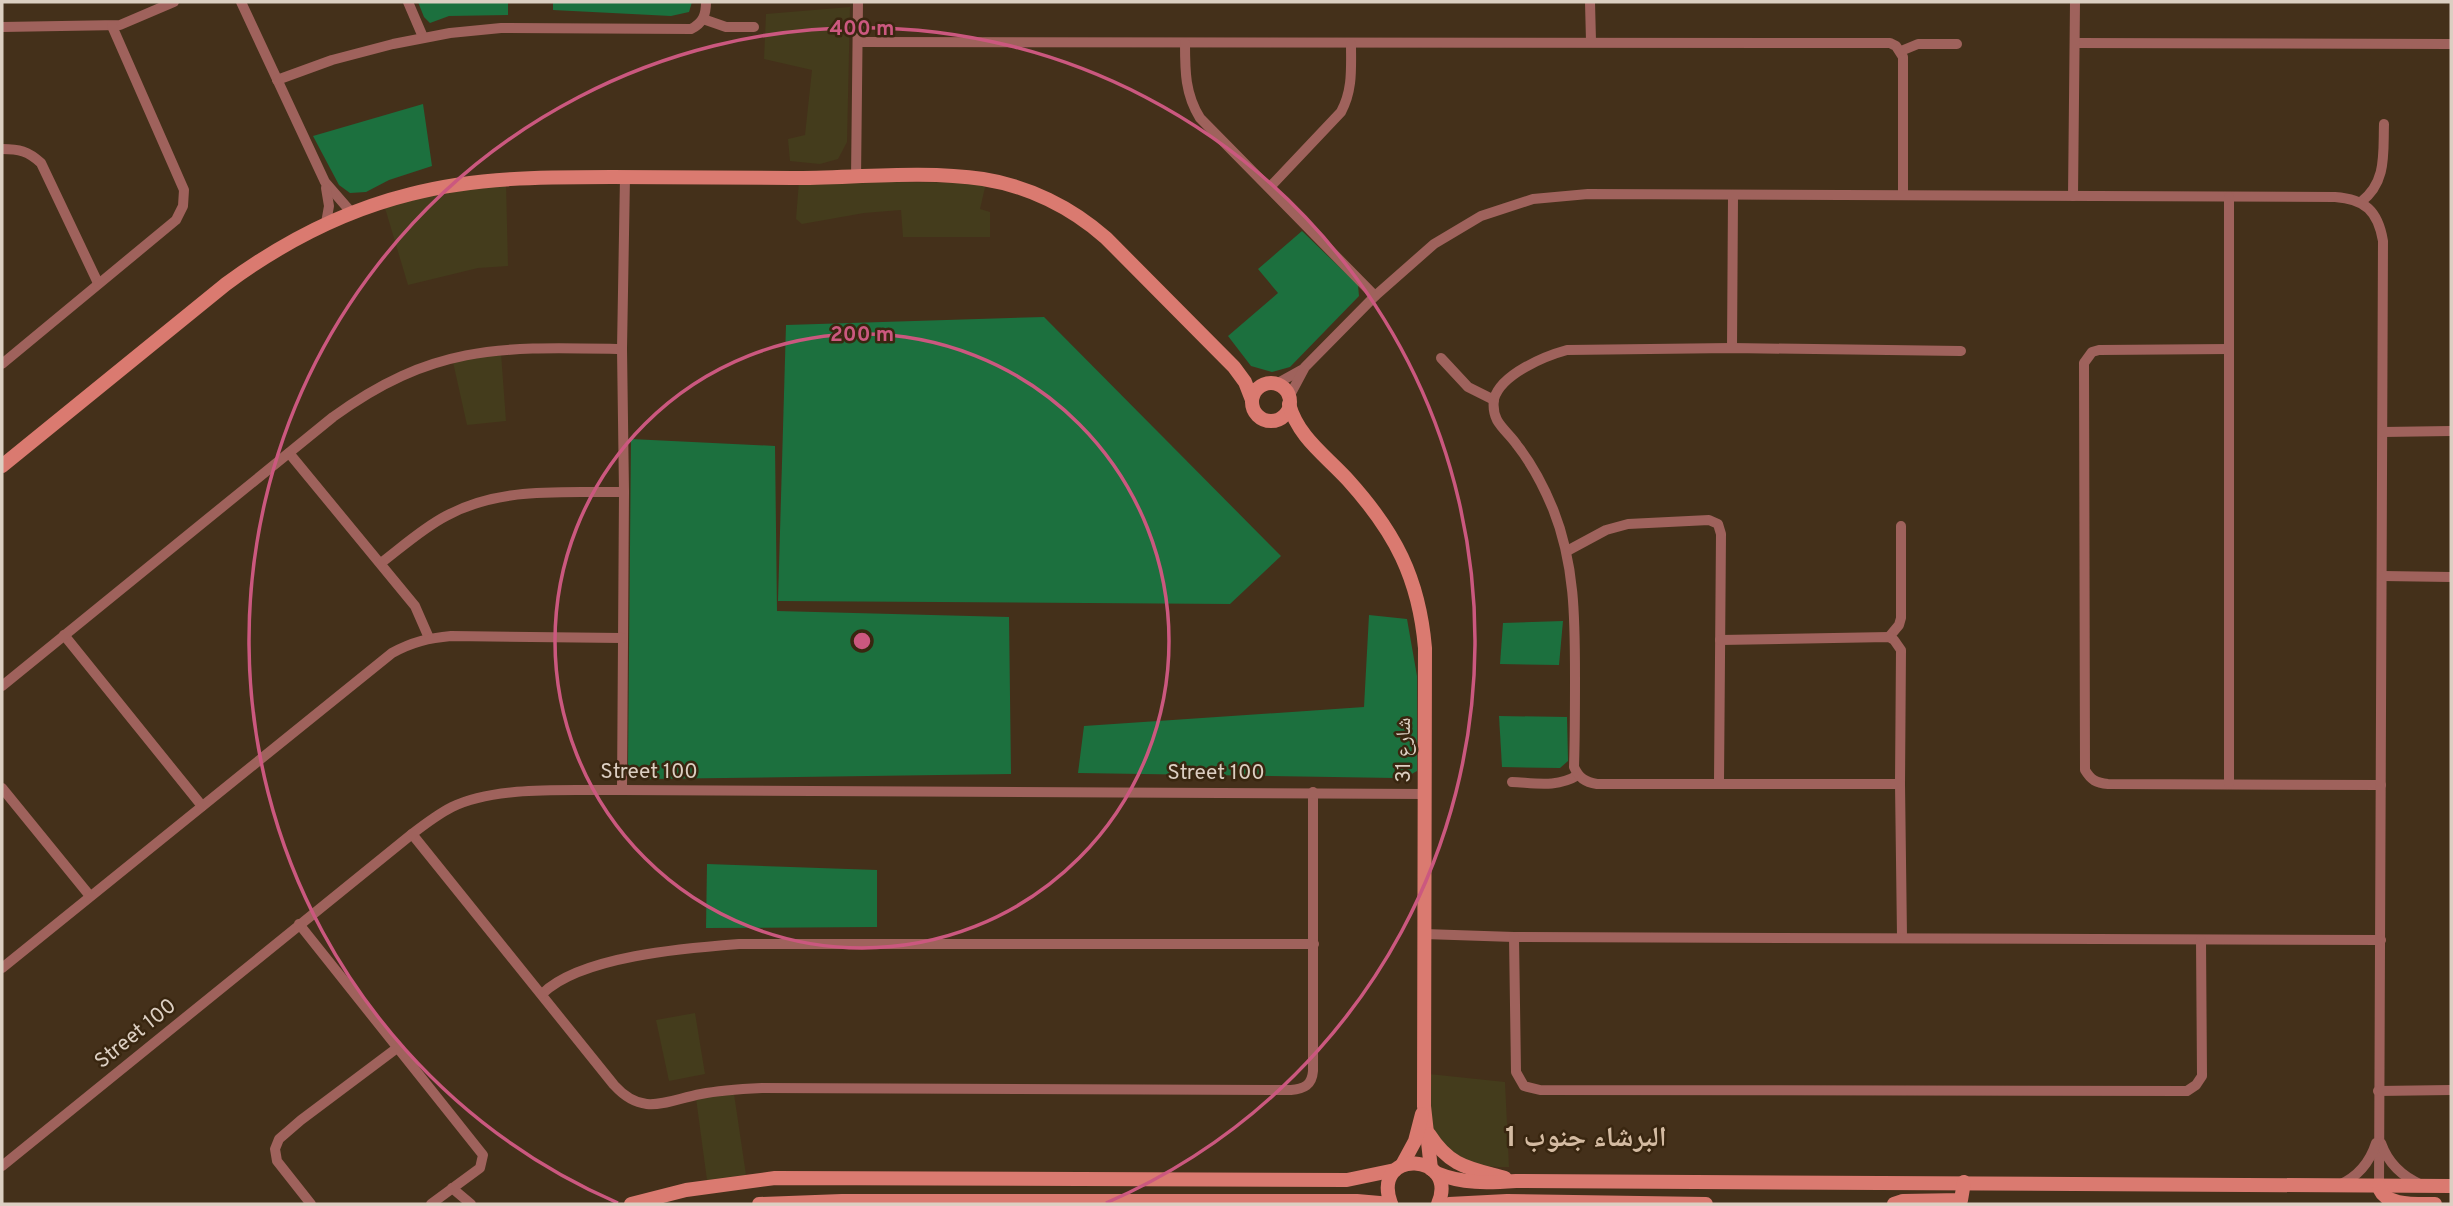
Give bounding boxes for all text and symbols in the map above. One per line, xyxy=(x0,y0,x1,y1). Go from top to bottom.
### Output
text: 400 m xyxy=(830,16,894,43)
text: 200 m xyxy=(830,322,894,349)
centre of rings xyxy=(850,629,874,653)
street label: شارع 31 xyxy=(1391,717,1418,783)
street label: Street 100 xyxy=(600,759,698,786)
street label: Street 100 xyxy=(1167,760,1265,787)
street label: Street 100 xyxy=(90,993,182,1075)
district label: البرشاء جنوب 1 xyxy=(1505,1121,1667,1157)

